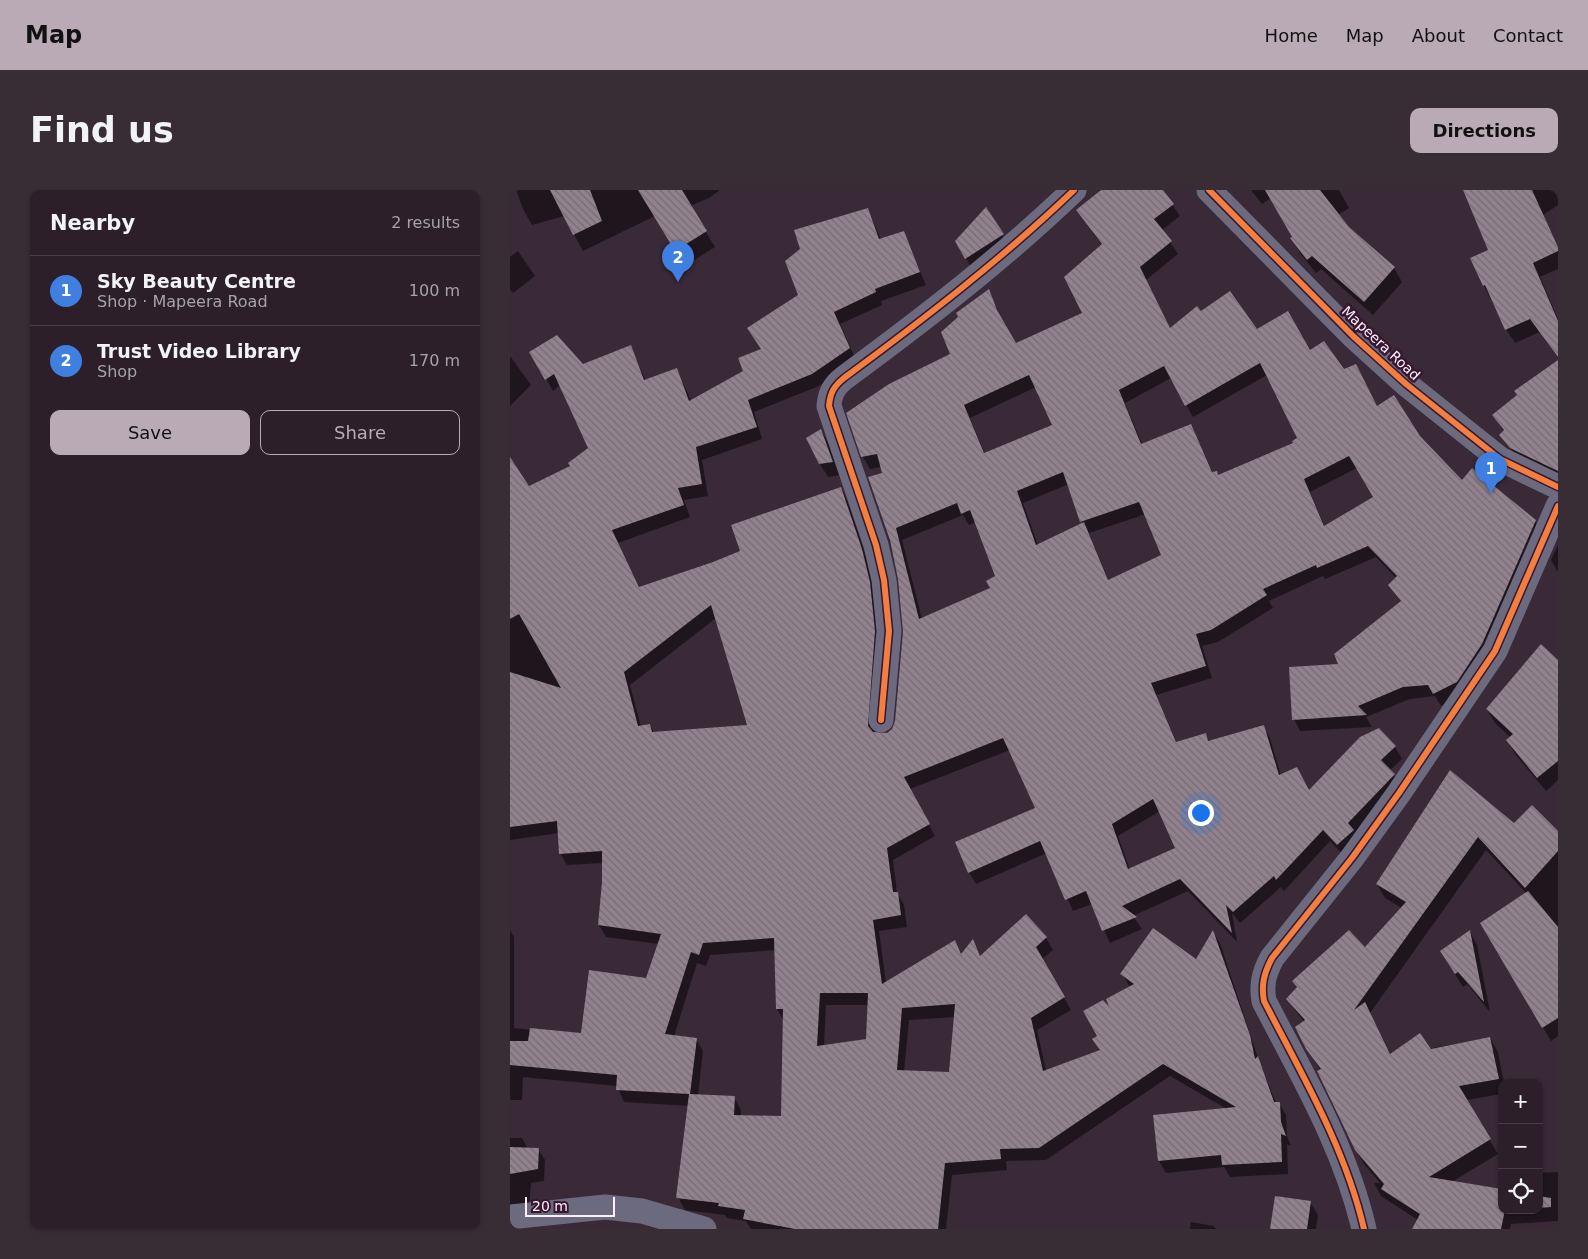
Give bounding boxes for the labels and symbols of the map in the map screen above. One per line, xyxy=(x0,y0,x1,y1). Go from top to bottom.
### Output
pin: 2 xyxy=(662,241,694,282)
street label: Mapeera Road xyxy=(1339,303,1423,383)
pin: 1 xyxy=(1475,452,1507,493)
your location xyxy=(1188,800,1214,826)
scale bar xyxy=(525,1194,615,1217)

